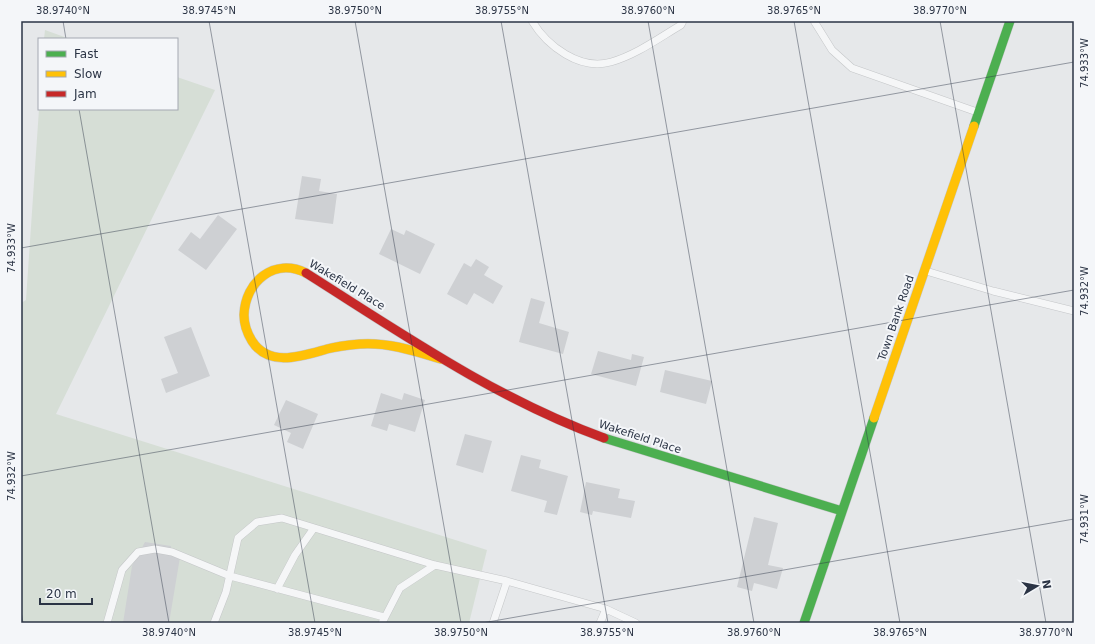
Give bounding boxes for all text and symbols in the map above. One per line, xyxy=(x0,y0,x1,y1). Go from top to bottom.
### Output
text: 38.9740°N xyxy=(36,5,90,16)
text: 38.9745°N xyxy=(182,5,236,16)
text: 38.9750°N xyxy=(328,5,382,16)
text: 38.9755°N xyxy=(475,5,529,16)
text: 38.9760°N xyxy=(621,5,675,16)
text: 38.9765°N xyxy=(767,5,821,16)
text: 38.9770°N xyxy=(913,5,967,16)
legend xyxy=(38,38,178,110)
text: 74.933°W xyxy=(1079,38,1090,88)
text: Fast xyxy=(74,47,98,61)
text: Slow xyxy=(74,67,102,81)
text: Jam xyxy=(73,87,97,101)
text: 74.933°W xyxy=(6,223,17,273)
street label: Wakefield Place xyxy=(307,257,387,313)
text: 74.932°W xyxy=(1079,266,1090,316)
street label: Town Bank Road xyxy=(875,273,917,364)
street label: Wakefield Place xyxy=(597,418,683,457)
text: 74.932°W xyxy=(6,451,17,501)
text: 74.931°W xyxy=(1079,494,1090,544)
north arrow xyxy=(1017,566,1057,606)
text: N xyxy=(1039,579,1054,590)
scale bar xyxy=(40,580,92,606)
text: 20 m xyxy=(46,587,77,601)
text: 38.9740°N xyxy=(142,627,196,638)
text: 38.9745°N xyxy=(288,627,342,638)
text: 38.9750°N xyxy=(434,627,488,638)
text: 38.9755°N xyxy=(580,627,634,638)
text: 38.9760°N xyxy=(727,627,781,638)
text: 38.9765°N xyxy=(873,627,927,638)
text: 38.9770°N xyxy=(1019,627,1073,638)

